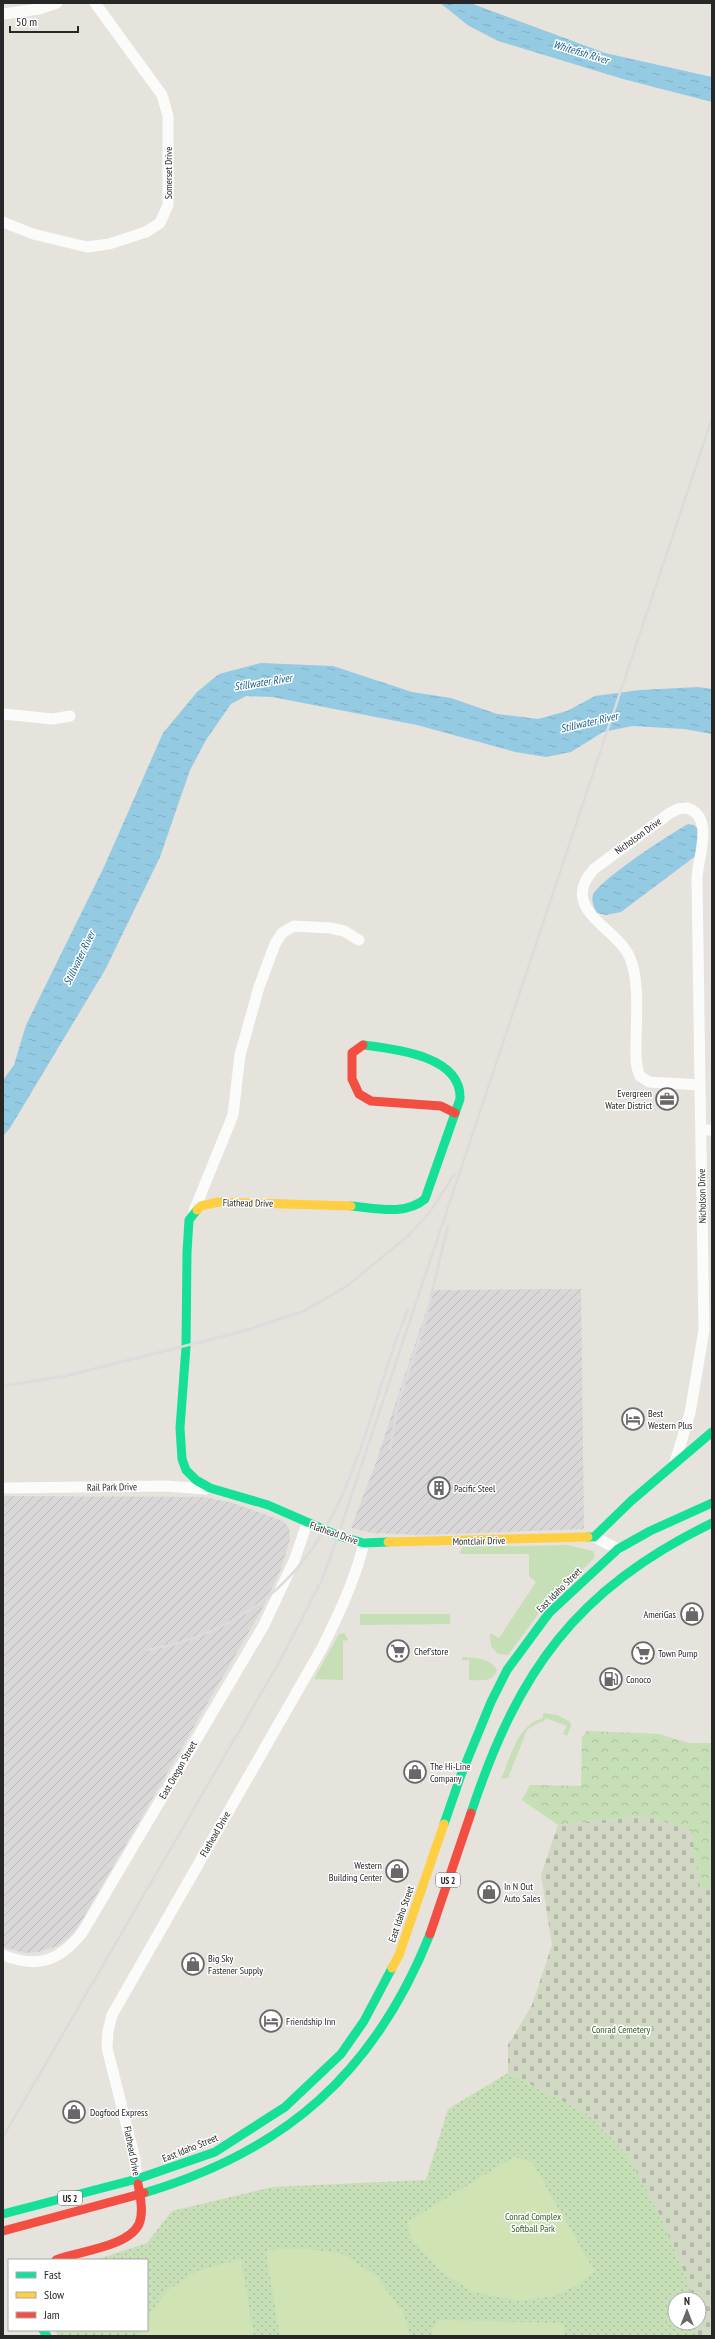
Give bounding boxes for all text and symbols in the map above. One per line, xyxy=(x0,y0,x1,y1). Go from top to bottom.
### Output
scale bar xyxy=(10,8,78,34)
text: 50 m xyxy=(16,14,37,29)
water label: Whitefish River xyxy=(552,37,612,68)
street label: Somerset Drive xyxy=(162,147,175,199)
water label: Stillwater River xyxy=(233,670,295,693)
water label: Stillwater River xyxy=(559,708,621,735)
street label: Nicholson Drive xyxy=(612,815,664,857)
water label: Stillwater River xyxy=(60,927,99,987)
office icon: Evergreen Water District xyxy=(654,1086,680,1112)
place label: Evergreen Water District xyxy=(605,1087,652,1112)
street label: Nicholson Drive xyxy=(695,1169,709,1223)
street label: Flathead Drive xyxy=(223,1196,273,1210)
hotel icon: Best Western Plus xyxy=(620,1406,646,1432)
place label: Best Western Plus xyxy=(648,1407,693,1432)
building icon: Pacific Steel xyxy=(426,1475,452,1501)
street label: Rail Park Drive xyxy=(87,1480,137,1494)
place label: Pacific Steel xyxy=(454,1482,496,1495)
street label: Flathead Drive xyxy=(308,1519,360,1547)
street label: Montclair Drive xyxy=(452,1534,506,1548)
street label: East Idaho Street xyxy=(534,1564,585,1615)
shop icon: AmeriGas xyxy=(679,1601,705,1627)
place label: AmeriGas xyxy=(643,1608,677,1621)
supermarket icon: Chef'store xyxy=(385,1638,411,1664)
supermarket icon: Town Pump xyxy=(630,1640,656,1666)
place label: Chef'store xyxy=(414,1645,448,1658)
place label: Town Pump xyxy=(658,1647,698,1660)
fuel station icon: Conoco xyxy=(598,1666,624,1692)
place label: Conoco xyxy=(626,1673,651,1686)
street label: East Oregon Street xyxy=(156,1739,200,1801)
shop icon: The Hi-Line Company xyxy=(402,1759,428,1785)
place label: The Hi-Line Company xyxy=(430,1760,470,1785)
street label: Flathead Drive xyxy=(197,1809,233,1859)
shop icon: Western Building Center xyxy=(384,1858,410,1884)
place label: Western Building Center xyxy=(329,1859,382,1884)
road number: US 2 xyxy=(436,1873,460,1887)
shop icon: In N Out Auto Sales xyxy=(476,1879,502,1905)
place label: In N Out Auto Sales xyxy=(504,1880,541,1905)
street label: East Idaho Street xyxy=(385,1884,417,1944)
shop icon: Big Sky Fastener Supply xyxy=(180,1951,206,1977)
place label: Big Sky Fastener Supply xyxy=(208,1952,263,1977)
hotel icon: Friendship Inn xyxy=(258,2008,284,2034)
place label: Friendship Inn xyxy=(286,2015,335,2028)
park label: Conrad Cemetery xyxy=(592,2023,651,2036)
shop icon: Dogfood Express xyxy=(61,2099,87,2125)
place label: Dogfood Express xyxy=(90,2106,148,2119)
street label: Flathead Drive xyxy=(121,2125,143,2177)
street label: East Idaho Street xyxy=(160,2131,220,2165)
road number: US 2 xyxy=(58,2191,82,2205)
park label: Conrad Complex Softball Park xyxy=(505,2210,561,2235)
legend xyxy=(8,2259,148,2331)
text: Fast xyxy=(44,2267,62,2282)
text: Slow xyxy=(44,2287,65,2302)
north arrow xyxy=(667,2291,707,2331)
text: N xyxy=(684,2294,690,2308)
text: Jam xyxy=(43,2307,60,2322)

